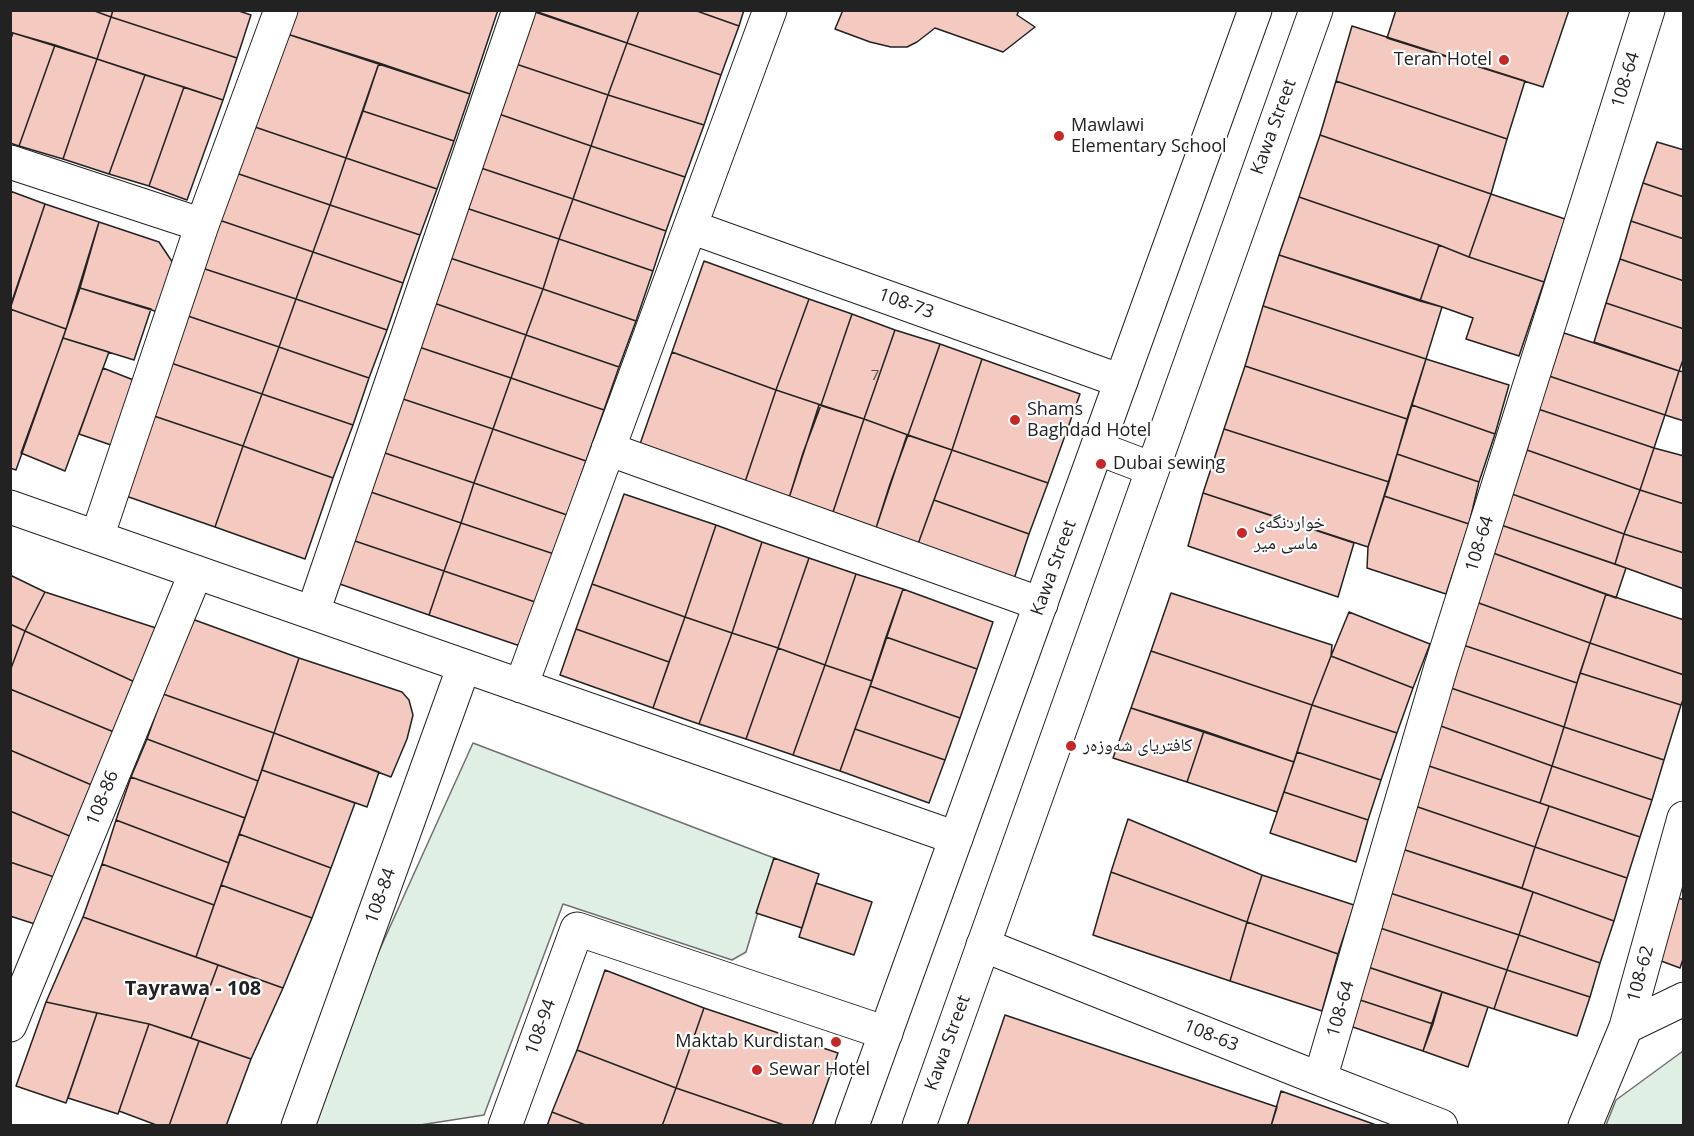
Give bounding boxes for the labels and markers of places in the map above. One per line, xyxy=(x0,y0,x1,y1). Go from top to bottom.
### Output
place label: Teran Hotel xyxy=(1394,49,1492,71)
marker: Teran Hotel xyxy=(1497,53,1511,67)
place label: Mawlawi Elementary School xyxy=(1071,115,1227,158)
marker: Mawlawi Elementary School xyxy=(1052,129,1066,143)
place label: Shams Baghdad Hotel xyxy=(1027,399,1151,442)
marker: Shams Baghdad Hotel xyxy=(1008,413,1022,427)
place label: Dubai sewing xyxy=(1113,453,1225,475)
marker: Dubai sewing xyxy=(1094,457,1108,471)
place label: خواردنگەی ماسی میر xyxy=(1254,512,1325,554)
marker: خواردنگەی ماسی میر xyxy=(1235,526,1249,540)
place label: کافتریای شەوزەر xyxy=(1083,735,1193,757)
marker: کافتریای شەوزەر xyxy=(1064,739,1078,753)
place label: Maktab Kurdistan xyxy=(675,1031,824,1053)
marker: Maktab Kurdistan xyxy=(829,1035,843,1049)
place label: Sewar Hotel xyxy=(769,1059,870,1081)
marker: Sewar Hotel xyxy=(750,1063,764,1077)

